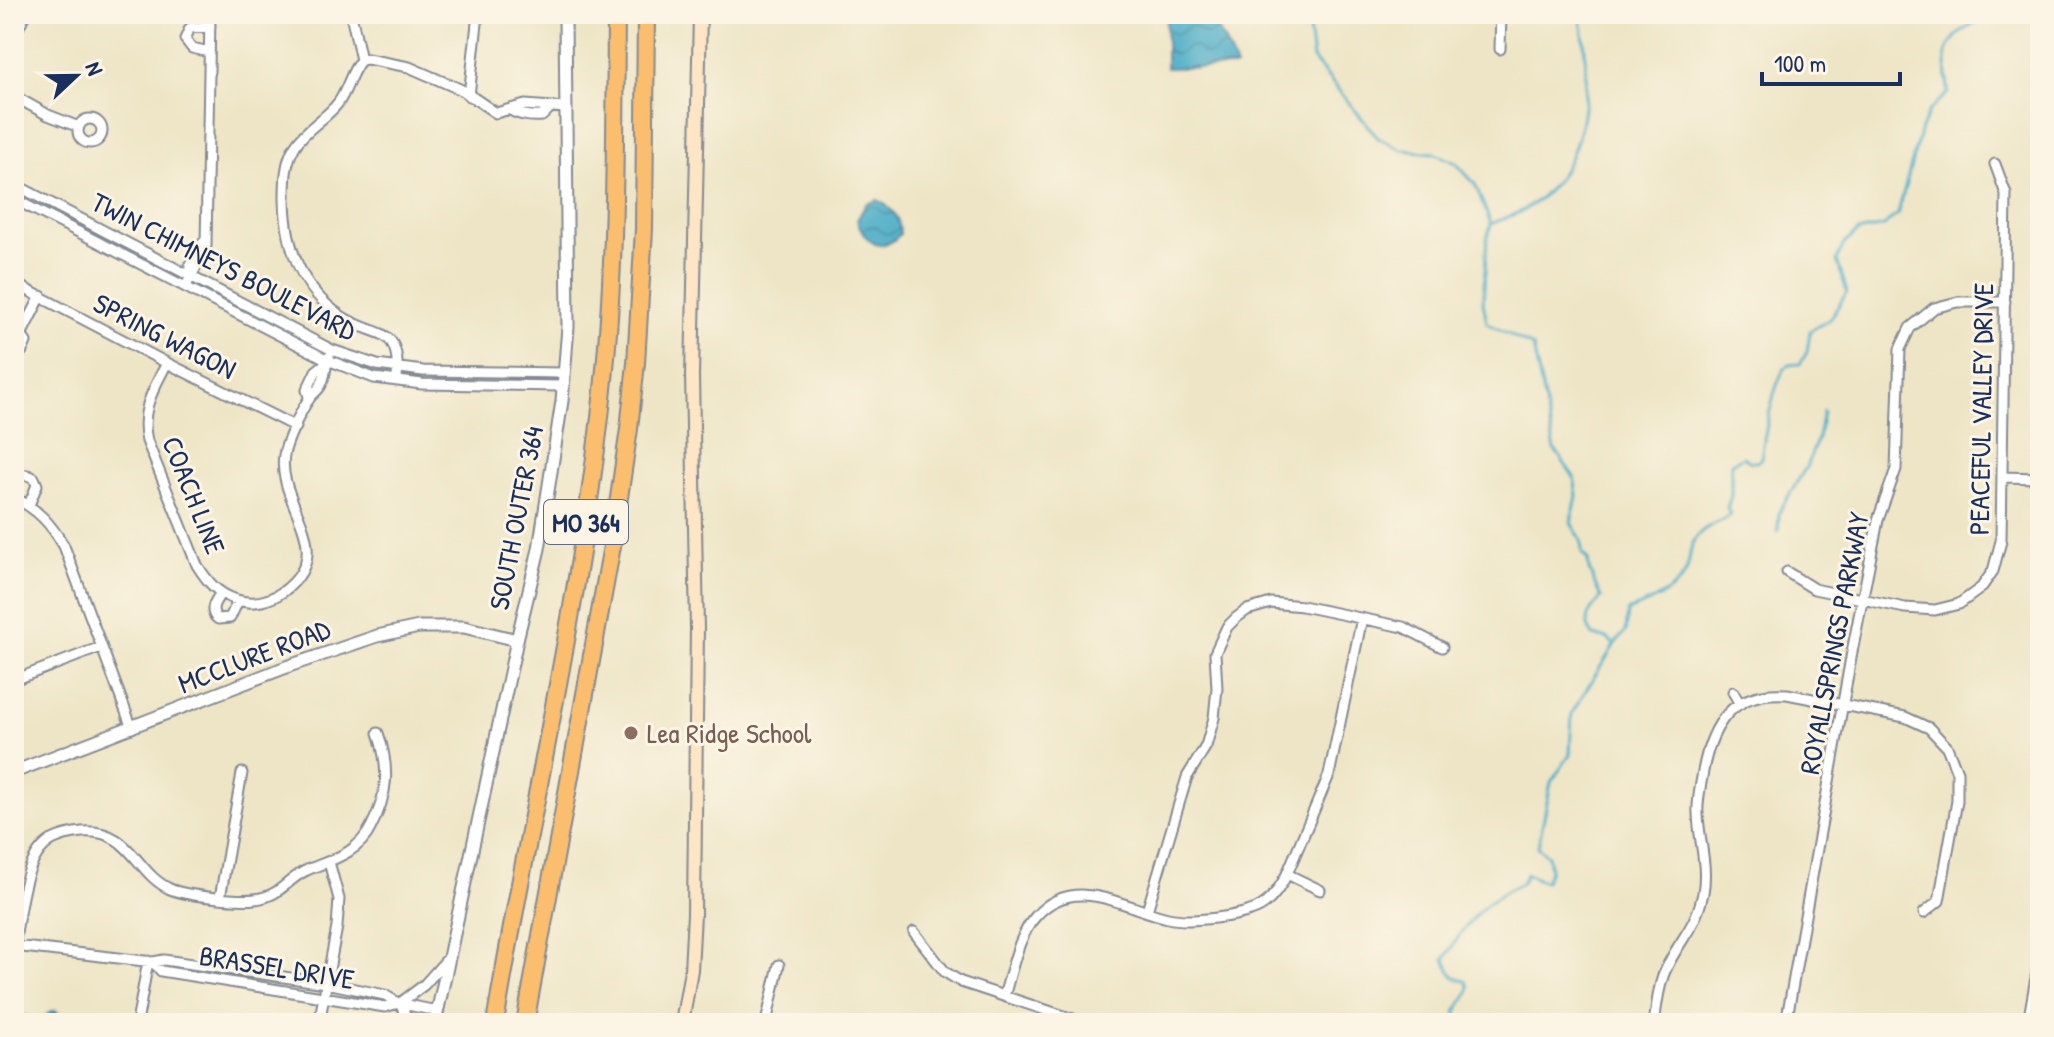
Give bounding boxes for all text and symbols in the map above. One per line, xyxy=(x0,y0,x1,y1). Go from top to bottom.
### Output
north arrow xyxy=(36,36,116,116)
scale bar xyxy=(1762,36,1900,86)
text: 100 m xyxy=(1774,47,1826,79)
text: N xyxy=(78,57,111,80)
street label: TWIN CHIMNEYS BOULEVARD xyxy=(85,183,363,350)
street label: PEACEFUL VALLEY DRIVE xyxy=(1960,283,2002,535)
street label: SPRING WAGON xyxy=(87,284,243,388)
street label: SOUTH OUTER 364 xyxy=(480,423,552,613)
street label: COACH LINE xyxy=(153,431,235,559)
road number: MO 364 xyxy=(544,500,628,544)
street label: ROYALLSPRINGS PARKWAY xyxy=(1790,508,1878,777)
street label: MCCLURE ROAD xyxy=(173,609,336,702)
place label: Lea Ridge School xyxy=(647,714,812,752)
marker: Lea Ridge School xyxy=(622,724,640,742)
street label: BRASSEL DRIVE xyxy=(197,936,357,998)

